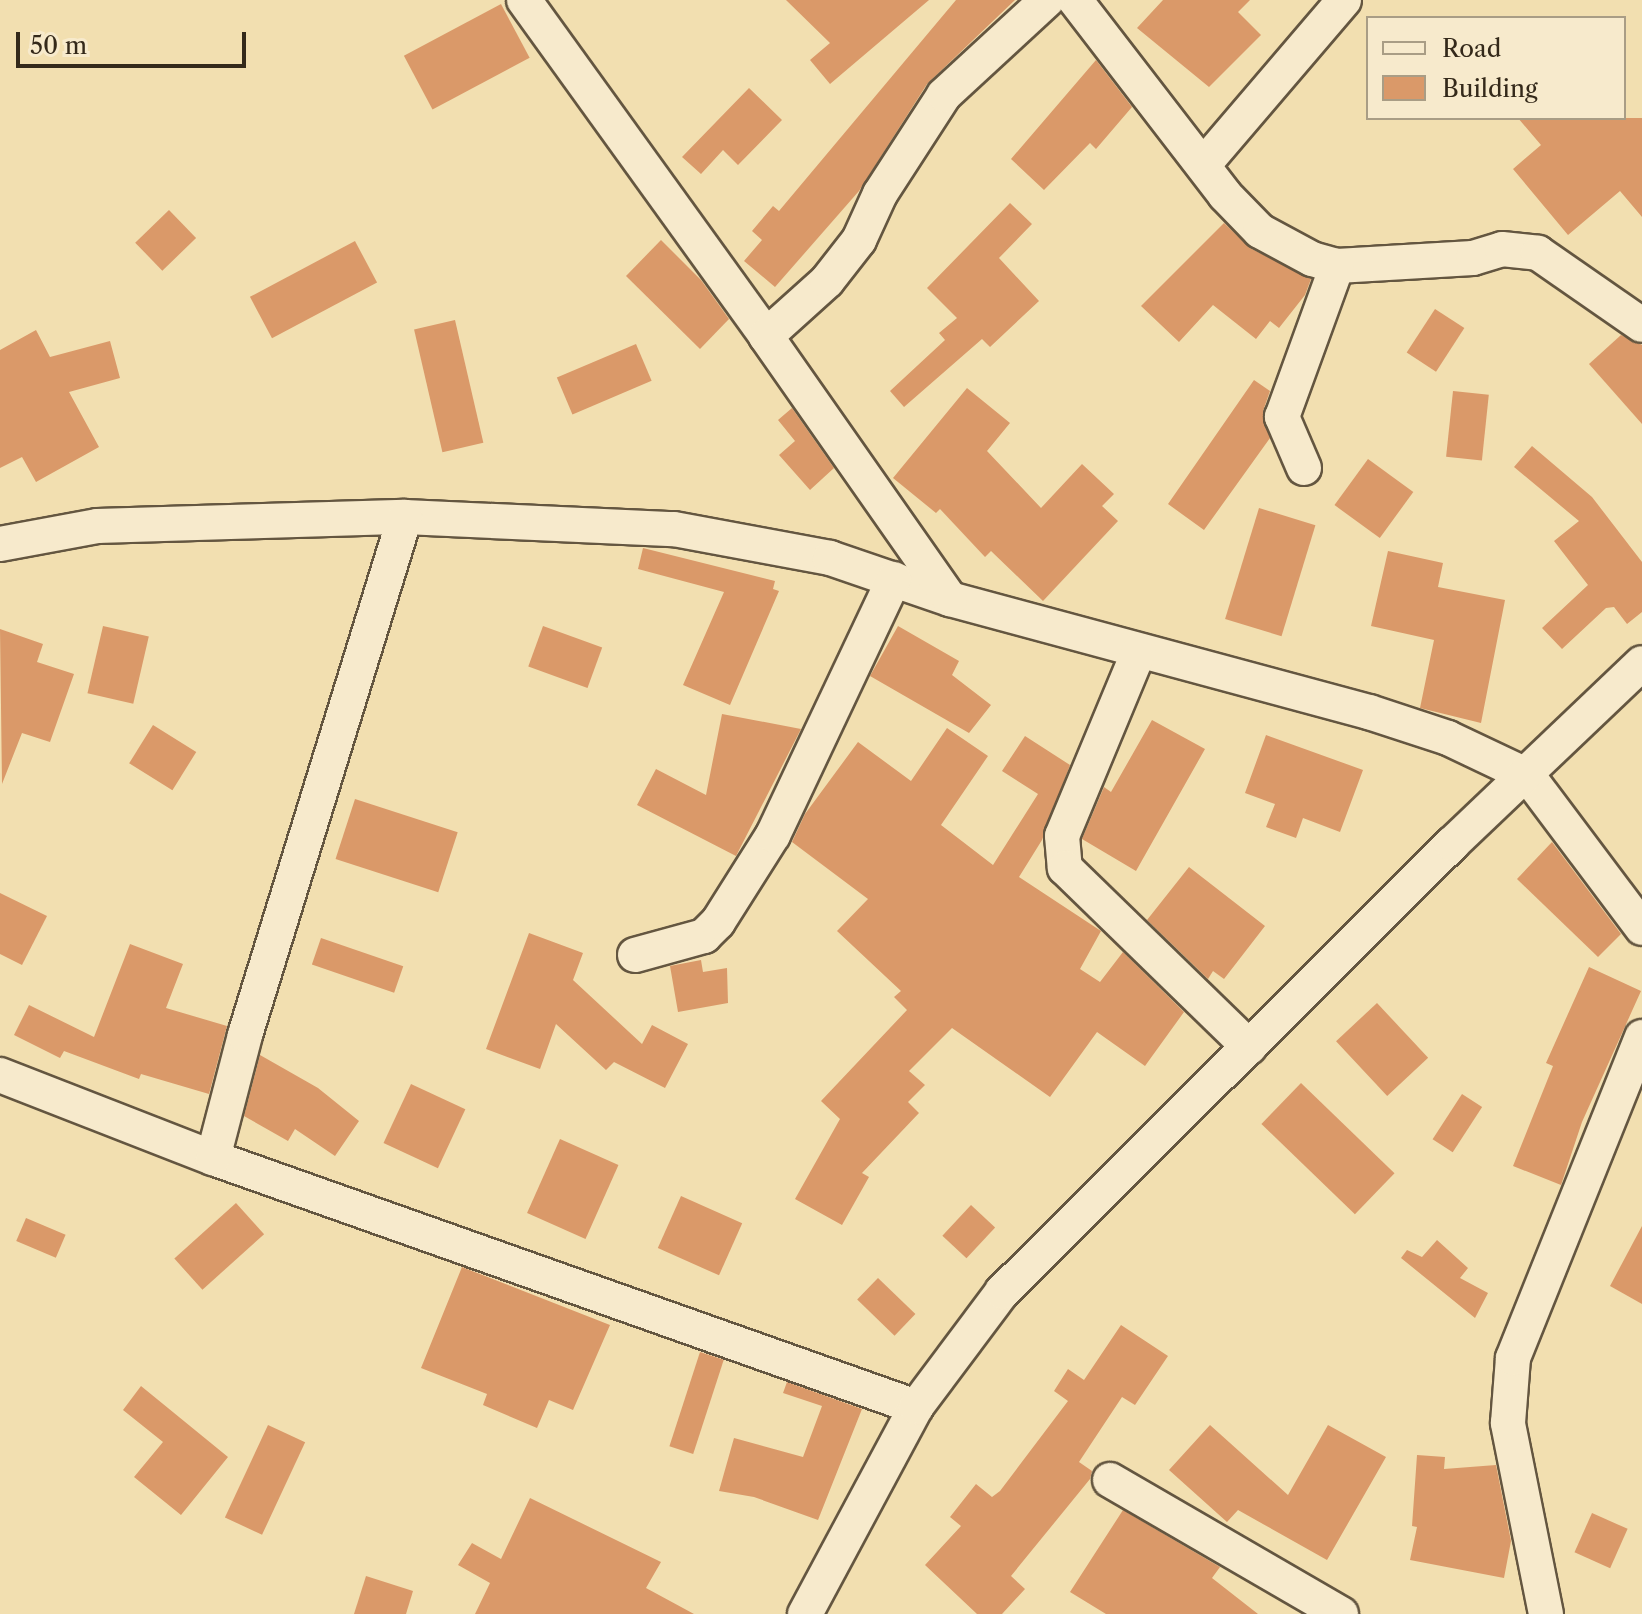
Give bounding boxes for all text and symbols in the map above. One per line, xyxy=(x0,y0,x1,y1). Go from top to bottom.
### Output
scale bar xyxy=(20,16,250,66)
legend xyxy=(1366,16,1626,120)
text: 50 m xyxy=(30,31,87,60)
text: Road xyxy=(1442,34,1501,63)
text: Building xyxy=(1442,74,1538,103)

